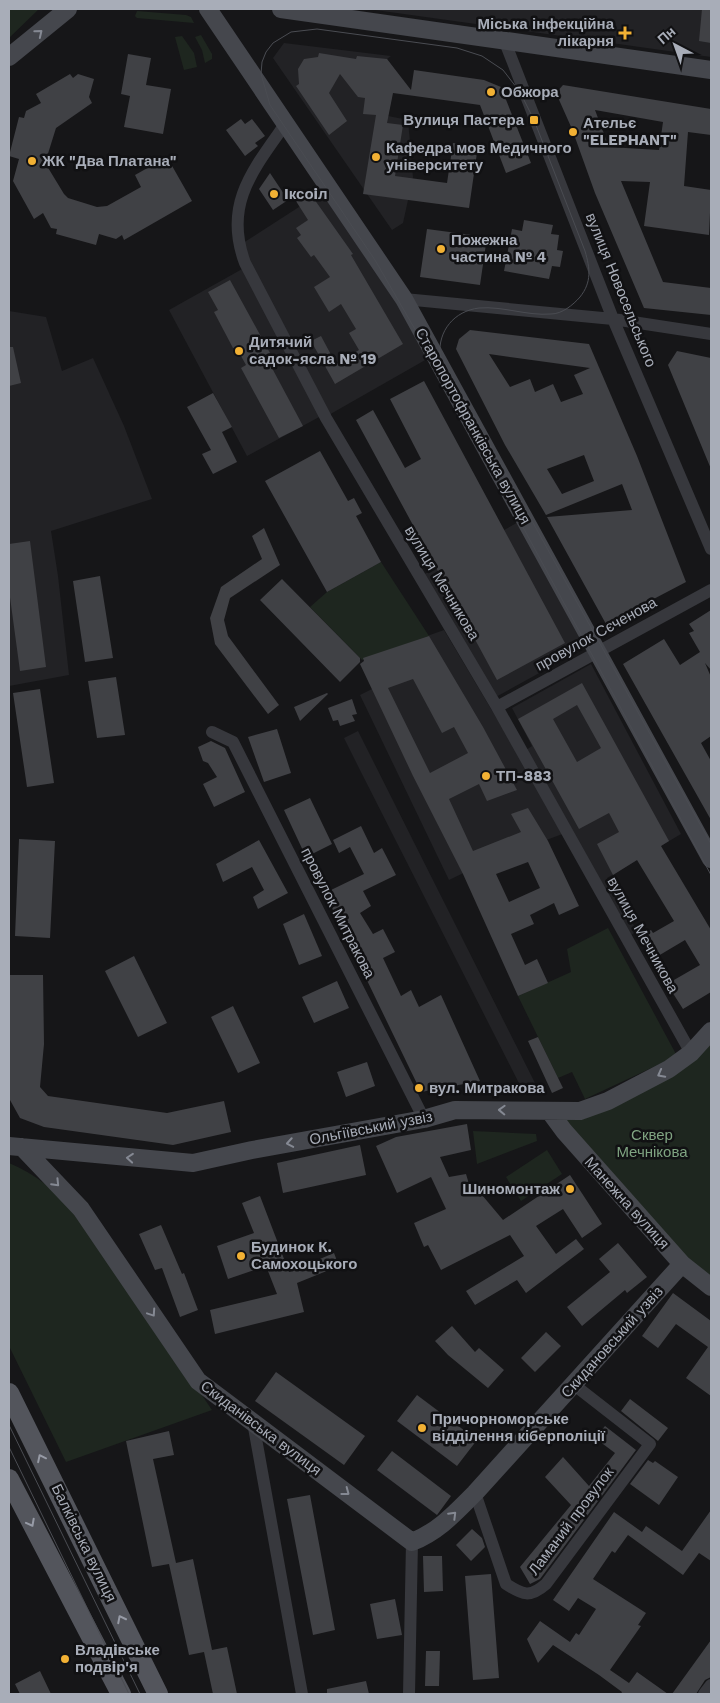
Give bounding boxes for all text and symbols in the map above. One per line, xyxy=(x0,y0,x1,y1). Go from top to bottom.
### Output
place label: Міська інфекційна лікарня xyxy=(478,15,615,50)
north arrow xyxy=(650,20,700,70)
text: Пн xyxy=(654,23,679,47)
marker: Міська інфекційна лікарня xyxy=(618,26,632,40)
one-way arrow xyxy=(33,30,42,39)
place label: Обжора xyxy=(501,83,559,101)
marker: Обжора xyxy=(485,86,497,98)
place label: Вулиця Пастера xyxy=(403,111,525,129)
marker: Вулиця Пастера xyxy=(528,114,540,126)
place label: Ательє "ELEPHANT" xyxy=(583,114,677,149)
marker: Ательє "ELEPHANT" xyxy=(567,126,579,138)
place label: Кафедра мов Медичного університету xyxy=(386,139,572,174)
marker: Кафедра мов Медичного університету xyxy=(370,151,382,163)
place label: ЖК "Два Платана" xyxy=(41,152,177,170)
marker: ЖК "Два Платана" xyxy=(26,155,38,167)
place label: Iксоiл xyxy=(284,185,327,203)
marker: Iксоiл xyxy=(268,188,280,200)
street label: вулиця Новосельського xyxy=(582,210,660,370)
place label: Пожежна частина № 4 xyxy=(451,231,546,266)
marker: Пожежна частина № 4 xyxy=(435,243,447,255)
street label: Старопортофранківська вулиця xyxy=(411,325,535,527)
place label: Дитячий садок-ясла № 19 xyxy=(249,333,377,368)
marker: Дитячий садок-ясла № 19 xyxy=(233,345,245,357)
street label: вулиця Мечникова xyxy=(401,523,484,644)
street label: провулок Сєченова xyxy=(532,593,660,675)
place label: ТП-883 xyxy=(496,767,552,785)
marker: ТП-883 xyxy=(480,770,492,782)
street label: провулок Митракова xyxy=(297,845,379,982)
street label: вулиця Мечникова xyxy=(604,874,683,997)
one-way arrow xyxy=(657,1067,666,1077)
place label: вул. Митракова xyxy=(429,1079,545,1097)
marker: вул. Митракова xyxy=(413,1082,425,1094)
one-way arrow xyxy=(497,1105,505,1115)
street label: Ольгіївський узвіз xyxy=(308,1107,434,1149)
park label: Сквер Мечнікова xyxy=(616,1126,688,1161)
one-way arrow xyxy=(286,1138,294,1148)
one-way arrow xyxy=(126,1153,134,1164)
street label: Манежна вулиця xyxy=(581,1153,673,1253)
one-way arrow xyxy=(50,1177,59,1186)
place label: Шиномонтаж xyxy=(462,1180,560,1198)
marker: Шиномонтаж xyxy=(564,1183,576,1195)
place label: Будинок К. Самохоцького xyxy=(251,1238,357,1273)
marker: Будинок К. Самохоцького xyxy=(235,1250,247,1262)
street label: Скидановський узвіз xyxy=(557,1283,667,1401)
one-way arrow xyxy=(146,1307,155,1317)
street label: Скиданівська вулиця xyxy=(197,1377,325,1479)
place label: Причорноморське відділення кіберполіції xyxy=(432,1410,606,1445)
marker: Причорноморське відділення кіберполіції xyxy=(416,1422,428,1434)
one-way arrow xyxy=(37,1454,47,1463)
street label: Ламаний провулок xyxy=(525,1463,618,1579)
street label: Балківська вулиця xyxy=(48,1481,120,1605)
one-way arrow xyxy=(340,1487,349,1495)
one-way arrow xyxy=(447,1512,456,1521)
one-way arrow xyxy=(25,1517,35,1526)
one-way arrow xyxy=(117,1615,127,1624)
place label: Владiвське подвiр'я xyxy=(75,1641,160,1676)
marker: Владiвське подвiр'я xyxy=(59,1653,71,1665)

